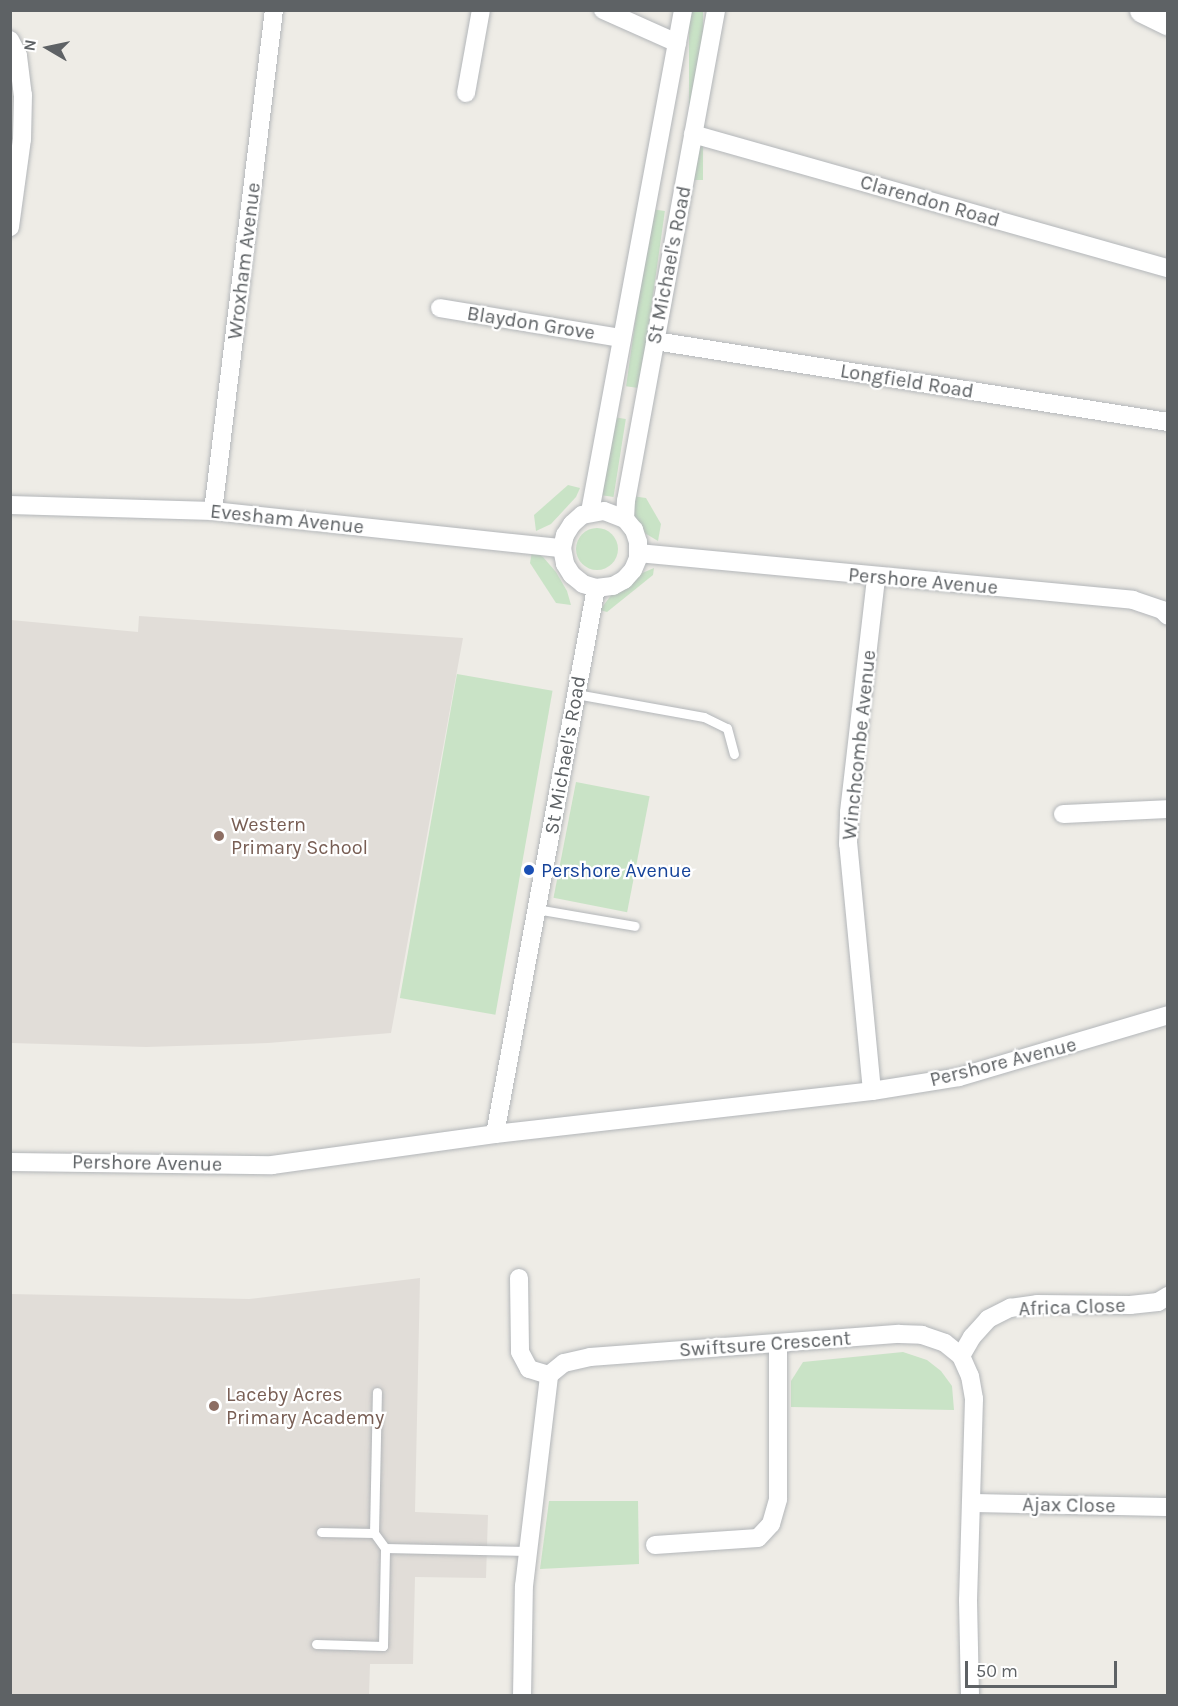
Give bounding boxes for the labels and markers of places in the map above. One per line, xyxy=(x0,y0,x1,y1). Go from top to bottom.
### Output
place label: Western Primary School xyxy=(231,813,368,860)
marker: Western Primary School xyxy=(212,829,226,843)
place label: Pershore Avenue xyxy=(541,858,691,882)
marker: Pershore Avenue xyxy=(522,863,536,877)
place label: Laceby Acres Primary Academy xyxy=(226,1382,384,1429)
marker: Laceby Acres Primary Academy xyxy=(207,1399,221,1413)

